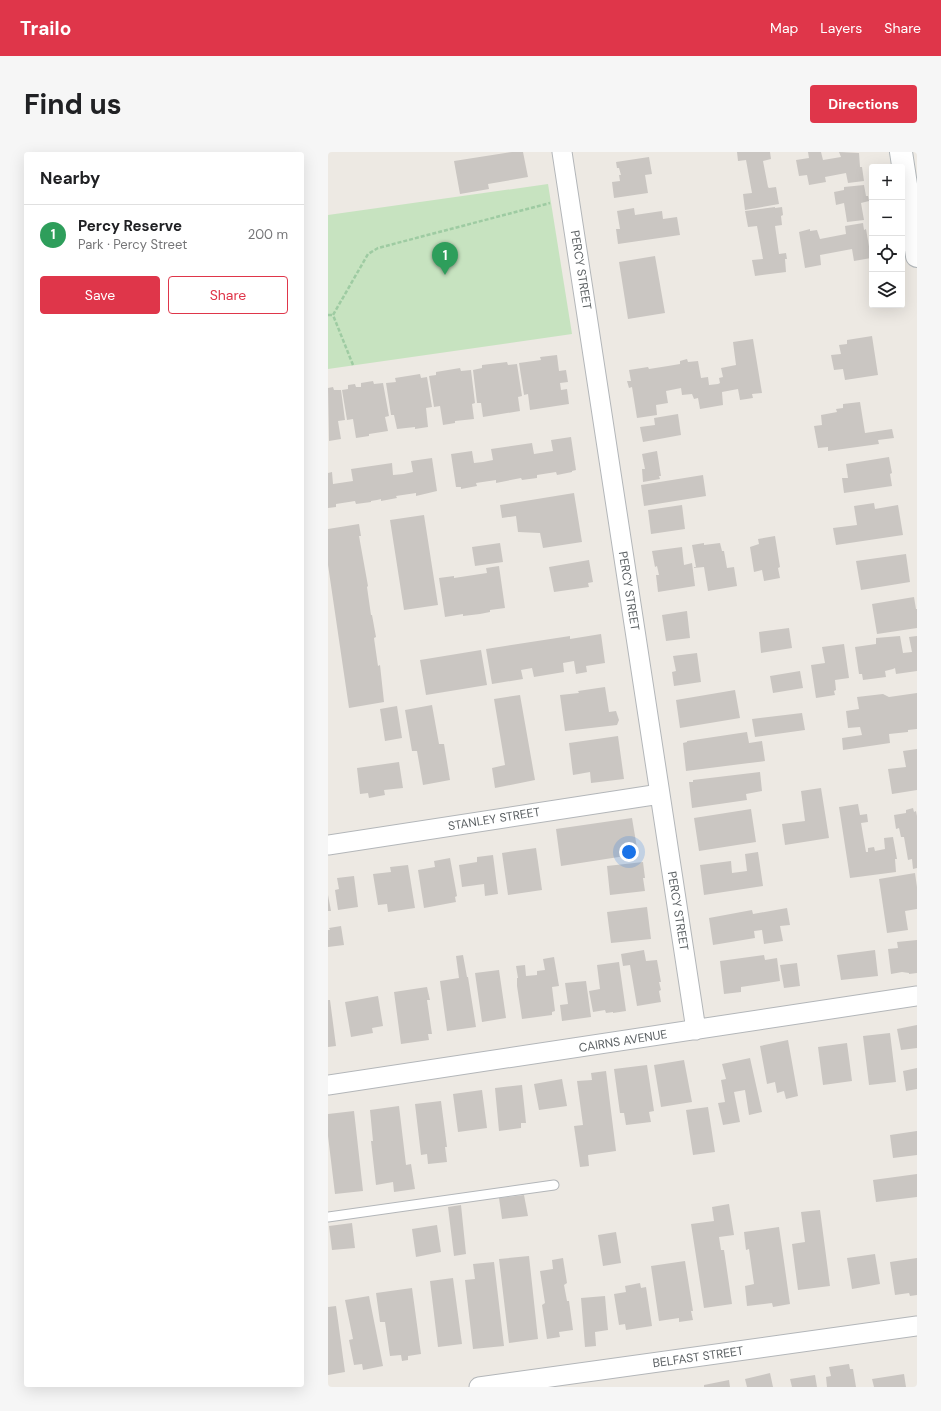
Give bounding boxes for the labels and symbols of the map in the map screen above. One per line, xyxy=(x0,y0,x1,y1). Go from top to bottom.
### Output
street label: PERCY STREET xyxy=(567,229,595,311)
pin: 1 xyxy=(432,242,458,275)
street label: PERCY STREET xyxy=(615,550,643,632)
street label: STANLEY STREET xyxy=(447,804,541,834)
your location xyxy=(619,842,639,862)
street label: PERCY STREET xyxy=(664,870,692,952)
street label: CAIRNS AVENUE xyxy=(578,1026,669,1056)
street label: BELFAST STREET xyxy=(652,1343,745,1371)

